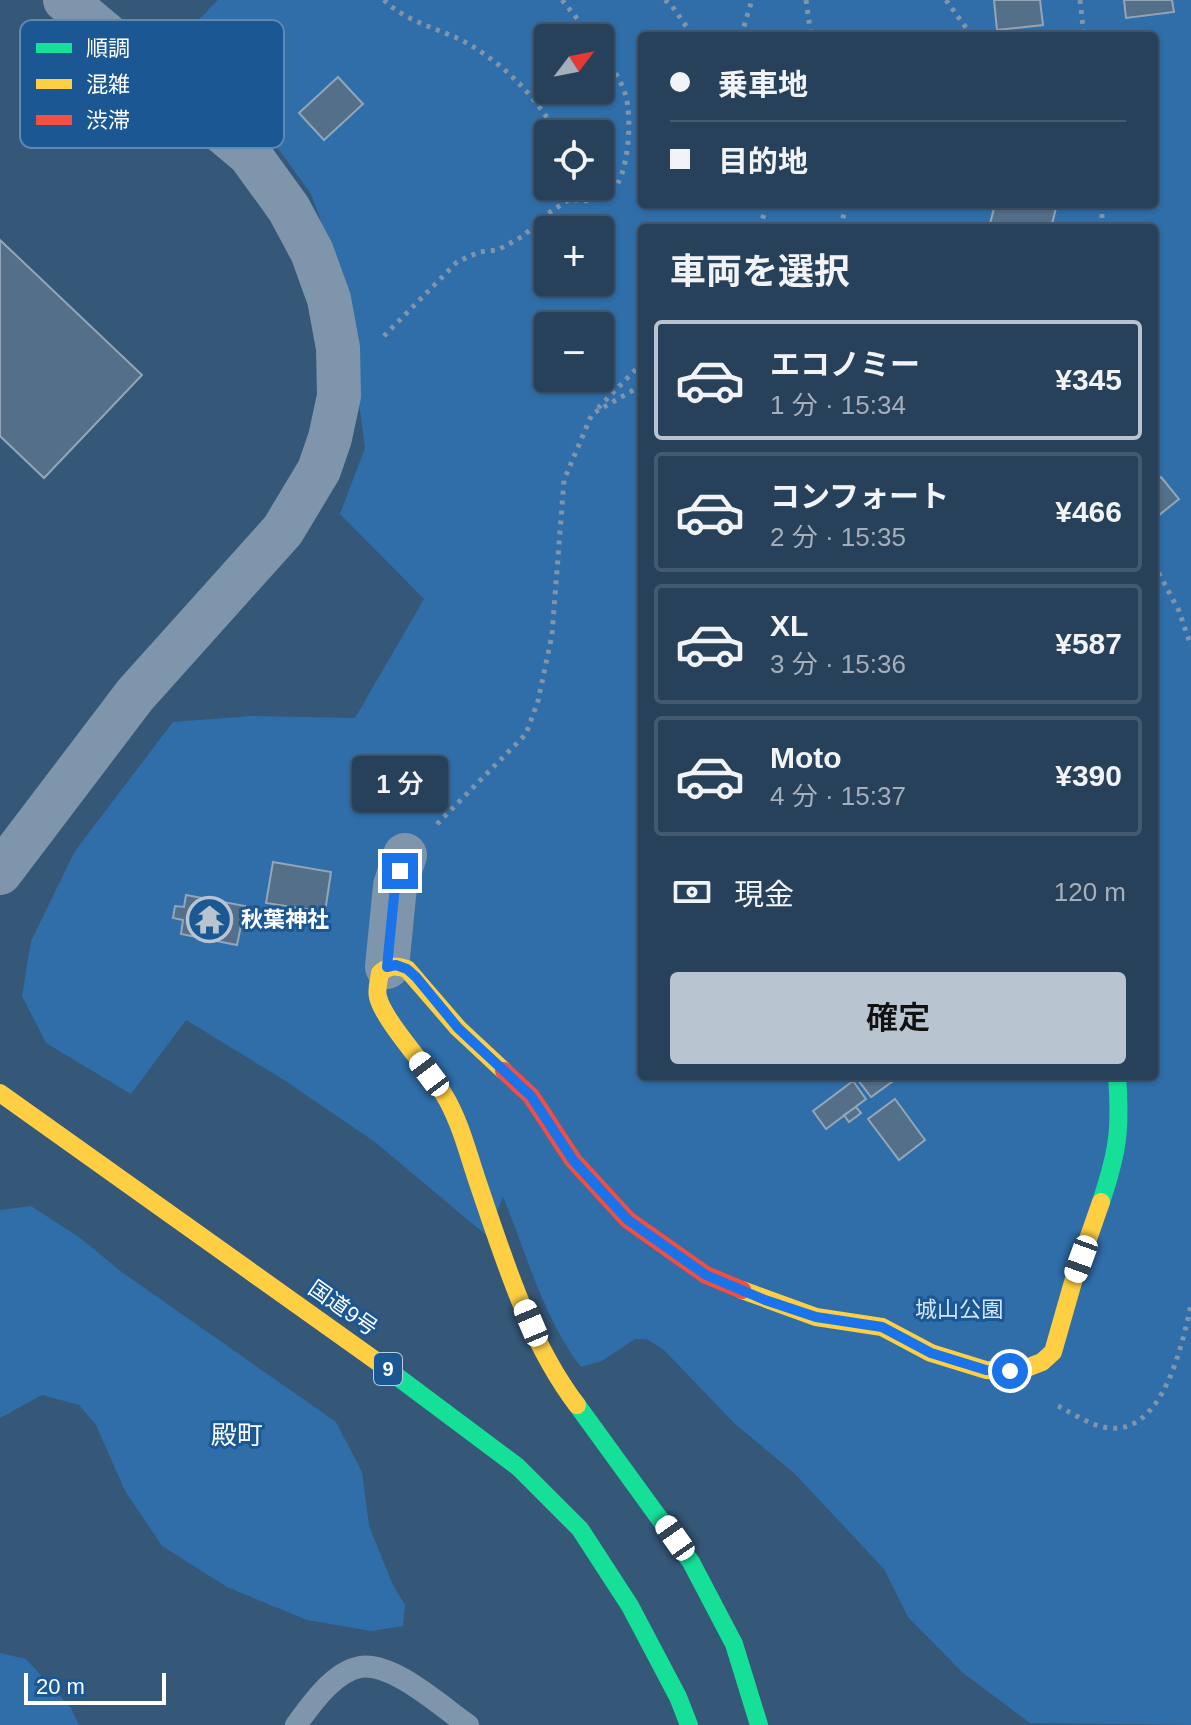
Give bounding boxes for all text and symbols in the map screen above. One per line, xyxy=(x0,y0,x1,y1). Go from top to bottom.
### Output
legend xyxy=(20,20,284,148)
north arrow xyxy=(534,24,614,104)
map controls xyxy=(534,24,614,392)
text: 順調 xyxy=(86,36,130,61)
text: 乗車地 xyxy=(718,68,808,101)
text: 混雑 xyxy=(86,72,130,97)
text: 渋滞 xyxy=(86,108,130,133)
button: locate xyxy=(534,120,614,200)
text: 目的地 xyxy=(718,145,808,178)
button: + xyxy=(534,216,614,296)
text: 車両を選択 xyxy=(670,251,850,292)
button: − xyxy=(534,312,614,392)
icon: car xyxy=(674,344,746,416)
text: エコノミー xyxy=(770,348,920,381)
text: ¥345 xyxy=(1055,363,1122,396)
text: 1 分 · 15:34 xyxy=(770,390,906,420)
icon: car xyxy=(674,476,746,548)
text: コンフォート xyxy=(770,480,949,513)
text: ¥466 xyxy=(1055,495,1122,528)
text: 2 分 · 15:35 xyxy=(770,522,906,552)
icon: car xyxy=(674,608,746,680)
text: XL xyxy=(770,609,808,642)
text: ¥587 xyxy=(1055,627,1122,660)
text: 3 分 · 15:36 xyxy=(770,649,906,679)
icon: car xyxy=(674,740,746,812)
text: Moto xyxy=(770,741,842,774)
callout: 1 分 xyxy=(352,755,448,811)
text: ¥390 xyxy=(1055,759,1122,792)
text: 1 分 xyxy=(376,769,424,799)
text: 4 分 · 15:37 xyxy=(770,781,906,811)
route end xyxy=(382,853,418,889)
icon: cash xyxy=(670,870,714,914)
text: 120 m xyxy=(1054,877,1126,907)
text: 現金 xyxy=(734,878,794,911)
temple icon: 秋葉神社 xyxy=(186,895,234,943)
place label: 秋葉神社 xyxy=(241,907,329,932)
button: 確定 xyxy=(670,972,1126,1064)
car xyxy=(405,1048,453,1100)
car xyxy=(1062,1232,1100,1286)
street label: 国道9号 xyxy=(304,1275,382,1341)
car xyxy=(511,1296,551,1350)
park label: 城山公園 xyxy=(915,1297,1003,1322)
road number: 9 xyxy=(374,1353,402,1385)
route start xyxy=(992,1353,1028,1389)
district label: 殿町 xyxy=(211,1420,263,1450)
car xyxy=(651,1511,699,1565)
scale bar xyxy=(24,1669,166,1705)
text: 20 m xyxy=(36,1674,85,1699)

